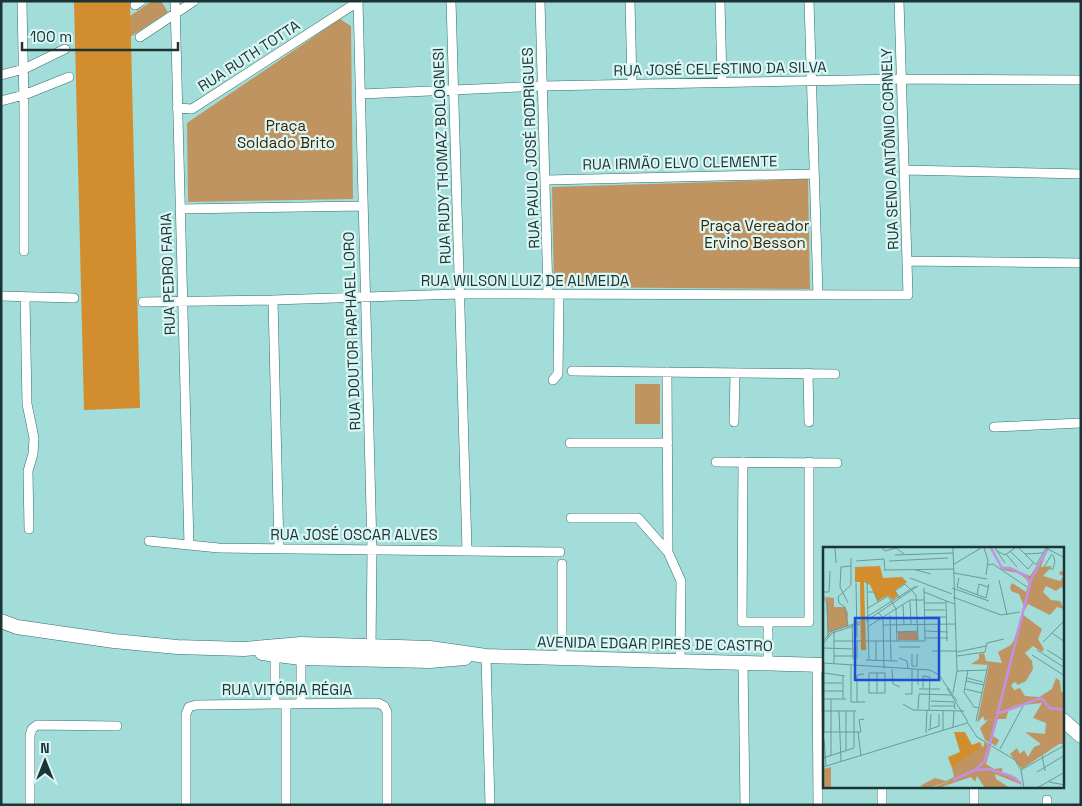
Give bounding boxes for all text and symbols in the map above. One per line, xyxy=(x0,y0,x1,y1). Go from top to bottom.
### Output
street label: RUA RUTH TOTTA xyxy=(194,15,304,96)
scale bar xyxy=(22,20,179,52)
text: 100 m xyxy=(30,27,72,46)
street label: RUA PAULO JOSÉ RODRIGUES xyxy=(517,47,544,249)
street label: RUA RUDY THOMAZ BOLOGNESI xyxy=(428,48,455,265)
street label: RUA SENO ANTÔNIO CORNELY xyxy=(876,48,903,250)
street label: RUA JOSÉ CELESTINO DA SILVA xyxy=(613,57,827,80)
park label: Praça Soldado Brito xyxy=(237,116,335,152)
street label: RUA IRMÃO ELVO CLEMENTE xyxy=(582,151,778,174)
street label: RUA PEDRO FARIA xyxy=(156,212,179,336)
park label: Praça Vereador Ervino Besson xyxy=(701,216,810,252)
street label: RUA DOUTOR RAPHAEL LORO xyxy=(339,231,364,431)
street label: RUA WILSON LUIZ DE ALMEIDA xyxy=(421,271,630,290)
street label: RUA JOSÉ OSCAR ALVES xyxy=(270,525,438,544)
inset map xyxy=(823,547,1064,788)
street label: AVENIDA EDGAR PIRES DE CASTRO xyxy=(537,632,773,655)
street label: RUA VITÓRIA RÉGIA xyxy=(222,680,353,699)
north arrow xyxy=(20,736,70,786)
text: N xyxy=(40,739,50,757)

